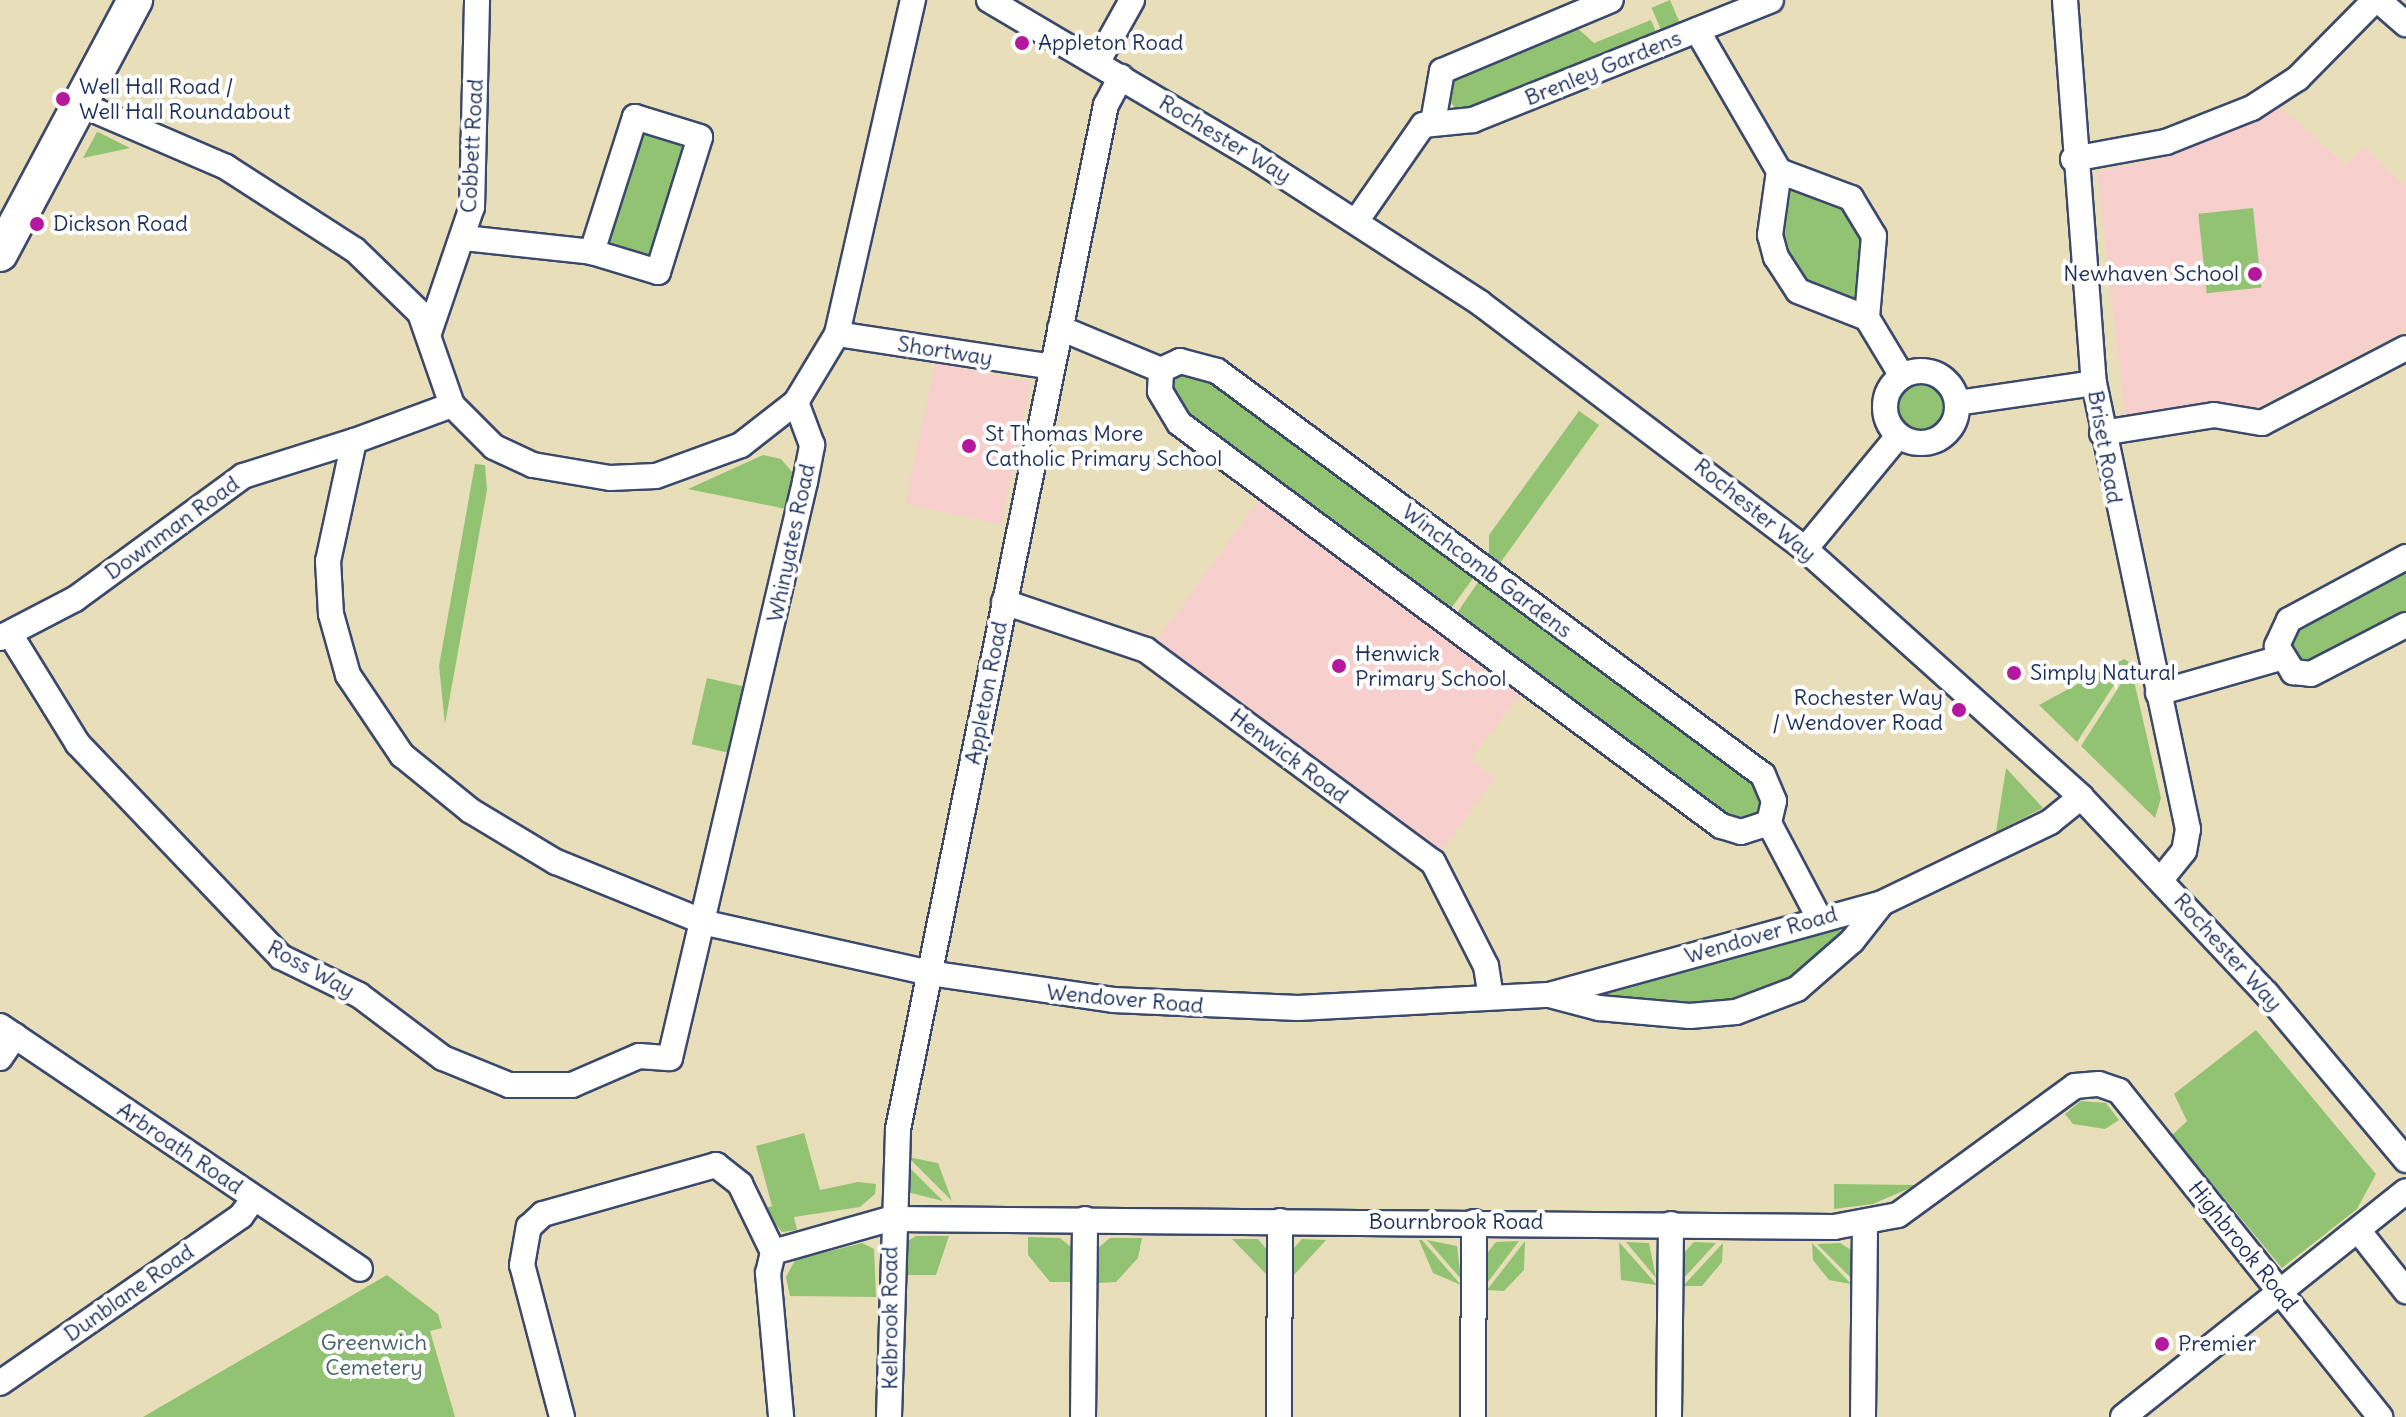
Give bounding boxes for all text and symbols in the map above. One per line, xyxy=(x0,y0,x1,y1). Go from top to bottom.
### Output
street label: Brenley Gardens xyxy=(1521,25,1685,111)
place label: Appleton Road xyxy=(1038,30,1183,56)
marker: Appleton Road xyxy=(1013,34,1031,52)
place label: Well Hall Road / Well Hall Roundabout xyxy=(79,73,291,124)
street label: Cobbett Road xyxy=(455,78,489,214)
street label: Rochester Way xyxy=(1154,89,1296,189)
marker: Well Hall Road / Well Hall Roundabout xyxy=(54,90,72,108)
place label: Dickson Road xyxy=(53,211,188,237)
marker: Dickson Road xyxy=(28,215,46,233)
place label: Newhaven School xyxy=(2063,261,2239,287)
marker: Newhaven School xyxy=(2246,265,2264,283)
street label: Shortway xyxy=(896,330,994,372)
street label: Briset Road xyxy=(2082,388,2128,506)
place label: St Thomas More Catholic Primary School xyxy=(985,420,1222,472)
marker: St Thomas More Catholic Primary School xyxy=(960,437,978,455)
street label: Rochester Way xyxy=(1689,453,1821,567)
street label: Whinyates Road xyxy=(761,461,821,625)
street label: Downman Road xyxy=(100,470,244,586)
street label: Winchcomb Gardens xyxy=(1397,498,1577,644)
street label: Appleton Road xyxy=(959,619,1013,767)
place label: Henwick Primary School xyxy=(1355,640,1506,692)
marker: Henwick Primary School xyxy=(1330,657,1348,675)
place label: Simply Natural xyxy=(2030,660,2176,686)
marker: Simply Natural xyxy=(2005,664,2023,682)
place label: Rochester Way / Wendover Road xyxy=(1772,684,1943,736)
marker: Rochester Way / Wendover Road xyxy=(1950,701,1968,719)
street label: Henwick Road xyxy=(1225,703,1353,809)
street label: Rochester Way xyxy=(2168,888,2288,1016)
street label: Wendover Road xyxy=(1682,901,1840,969)
street label: Ross Way xyxy=(263,934,359,1004)
street label: Wendover Road xyxy=(1045,979,1205,1019)
street label: Arbroath Road xyxy=(112,1096,248,1200)
street label: Highbrook Road xyxy=(2183,1176,2303,1316)
street label: Bournbrook Road xyxy=(1368,1209,1544,1235)
street label: Dunblane Road xyxy=(59,1239,199,1347)
street label: Kelbrook Road xyxy=(877,1246,903,1390)
park label: Greenwich Cemetery xyxy=(321,1329,427,1380)
place label: Premier xyxy=(2178,1331,2256,1357)
marker: Premier xyxy=(2153,1335,2171,1353)

